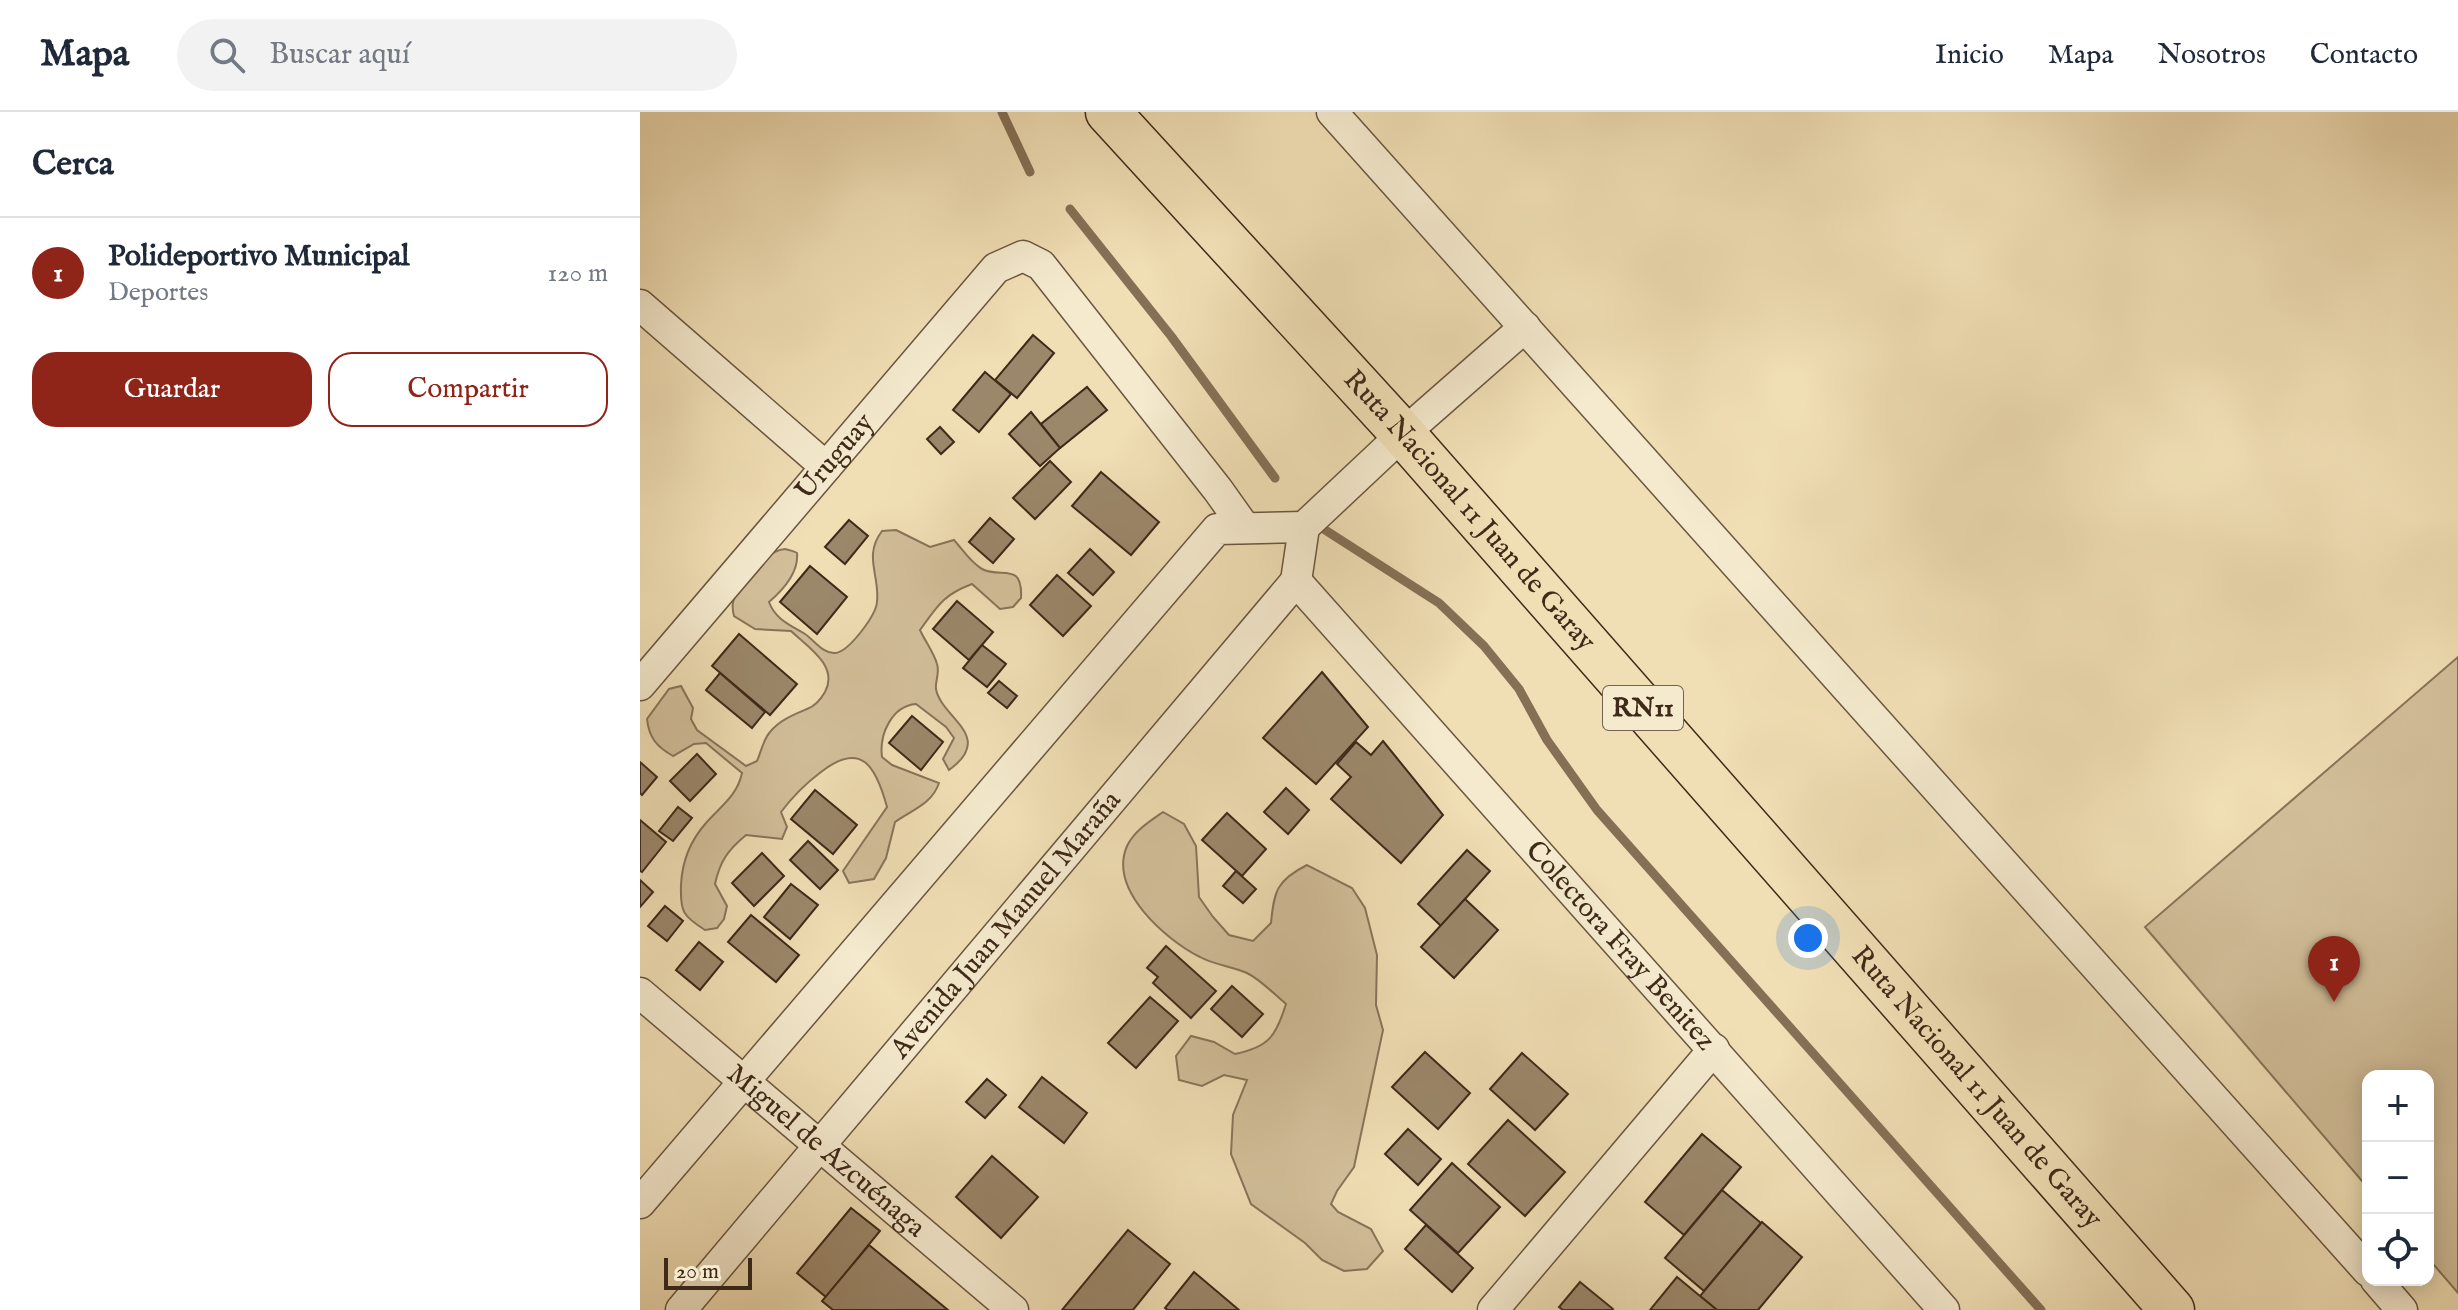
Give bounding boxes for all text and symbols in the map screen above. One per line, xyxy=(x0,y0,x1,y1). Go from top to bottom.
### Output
search box xyxy=(177,19,737,91)
text: Mapa xyxy=(40,31,129,79)
icon: search xyxy=(205,33,249,77)
text: Buscar aquí xyxy=(269,36,410,74)
text: Inicio xyxy=(1935,38,2004,73)
text: Mapa xyxy=(2048,38,2114,73)
text: Nosotros xyxy=(2158,38,2266,73)
text: Contacto xyxy=(2310,38,2418,73)
text: Cerca xyxy=(32,143,114,186)
text: Polideportivo Municipal xyxy=(108,238,410,276)
text: 1 xyxy=(53,257,63,290)
text: 120 m xyxy=(548,257,608,290)
text: Deportes xyxy=(108,276,208,309)
button: Guardar xyxy=(32,352,312,427)
button: Compartir xyxy=(328,352,608,427)
street label: Ruta Nacional 11 Juan de Garay xyxy=(1336,363,1603,659)
street label: Uruguay xyxy=(788,406,882,507)
road number: RN11 xyxy=(1603,686,1683,730)
street label: Avenida Juan Manuel Maraña xyxy=(882,783,1129,1067)
street label: Colectora Fray Benitez xyxy=(1518,834,1723,1058)
your location xyxy=(1788,918,1828,958)
pin: 1 xyxy=(2308,936,2360,1002)
street label: Ruta Nacional 11 Juan de Garay xyxy=(1843,939,2110,1236)
street label: Miguel de Azcuénaga xyxy=(719,1057,933,1246)
map controls xyxy=(2362,1070,2434,1286)
button: + xyxy=(2362,1070,2434,1142)
button: − xyxy=(2362,1142,2434,1214)
button: locate xyxy=(2362,1214,2434,1286)
scale bar xyxy=(664,1254,752,1290)
text: 20 m xyxy=(676,1258,719,1286)

